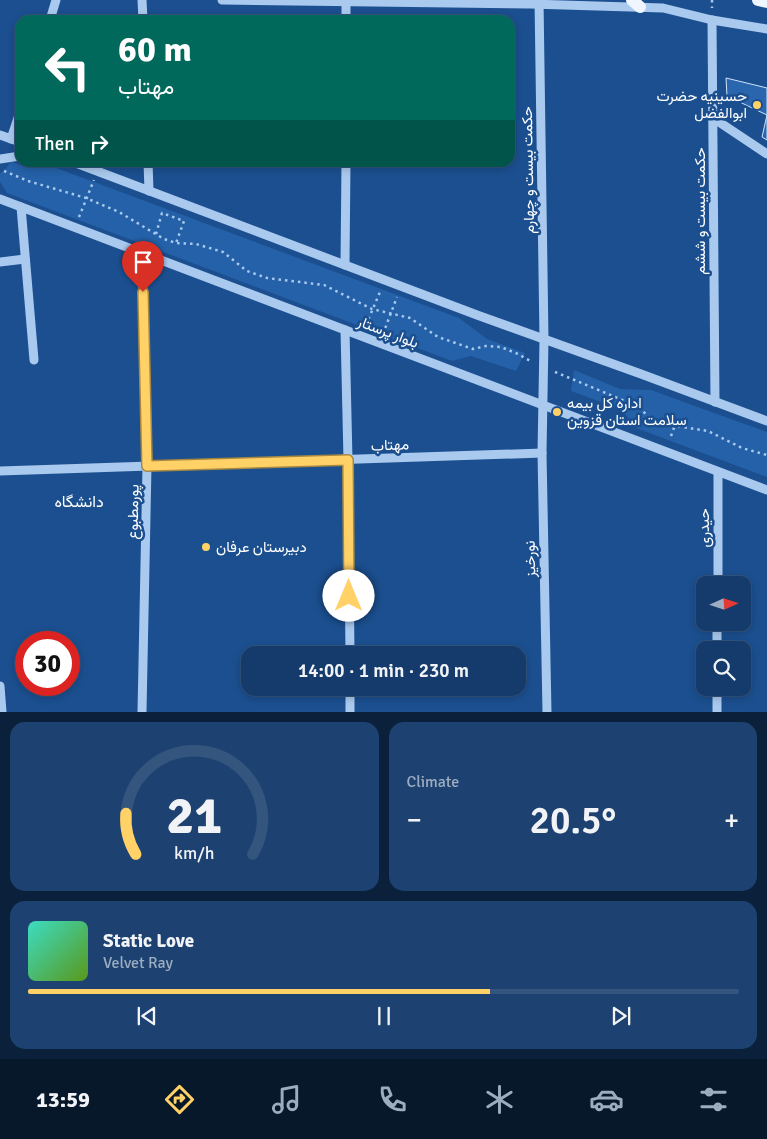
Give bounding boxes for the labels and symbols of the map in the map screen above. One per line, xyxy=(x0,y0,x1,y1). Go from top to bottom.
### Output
place label: حسینیه حضرت ابوالفضل xyxy=(657,87,747,122)
marker: حسینیه حضرت ابوالفضل xyxy=(751,99,763,111)
street label: حکمت بیست و چهارم xyxy=(518,106,539,234)
street label: حکمت بیست و ششم xyxy=(691,147,710,275)
pin xyxy=(122,241,164,292)
street label: بلوار پرستار xyxy=(354,312,421,353)
place label: اداره کل بیمه سلامت استان قزوین xyxy=(567,394,687,430)
marker: اداره کل بیمه سلامت استان قزوین xyxy=(551,406,563,418)
street label: مهتاب xyxy=(371,435,409,455)
street label: پورمطبوع xyxy=(124,484,144,540)
district label: دانشگاه xyxy=(54,492,104,512)
street label: حیدری xyxy=(695,508,714,548)
place label: دبیرستان عرفان xyxy=(216,538,307,556)
street label: نورخیز xyxy=(521,540,539,579)
marker: دبیرستان عرفان xyxy=(200,541,212,553)
position arrow xyxy=(322,569,374,621)
north arrow xyxy=(696,576,751,631)
speed limit sign: 30 xyxy=(15,631,80,696)

